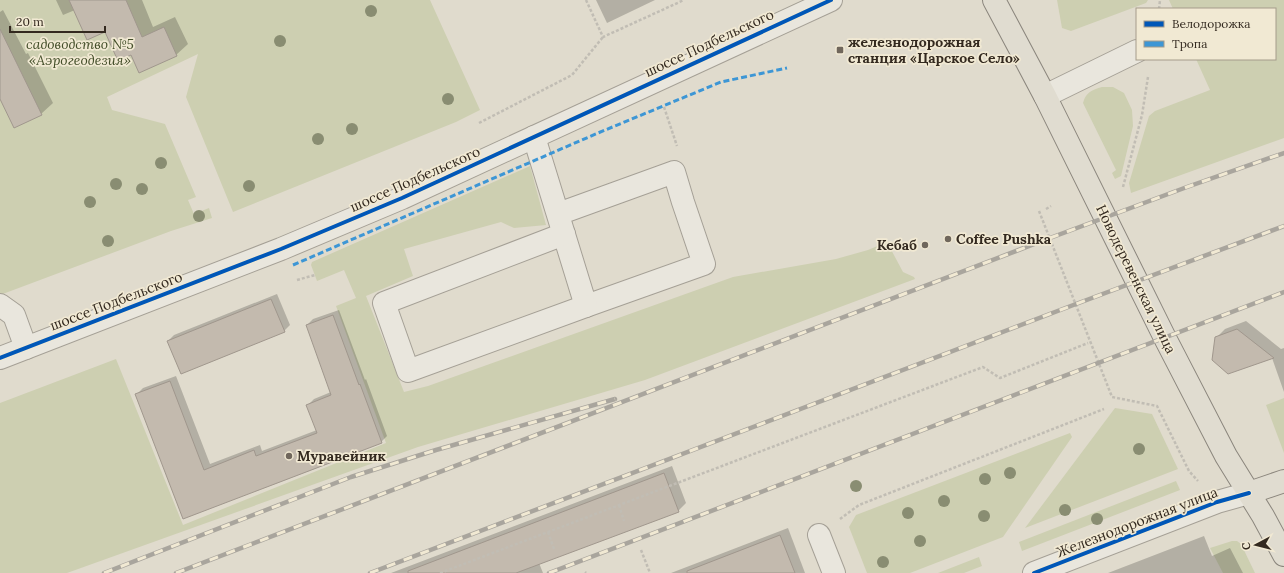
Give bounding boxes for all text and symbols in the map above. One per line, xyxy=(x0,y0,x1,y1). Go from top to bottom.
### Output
street label: шоссе Подбельского xyxy=(641,5,777,81)
scale bar xyxy=(10,8,105,34)
legend xyxy=(1136,8,1276,60)
text: 20 m xyxy=(16,14,44,29)
text: Велодорожка xyxy=(1172,16,1250,31)
place label: железнодорожная станция «Царское Село» xyxy=(848,33,1020,67)
park label: садоводство №5 «Аэрогеодезия» xyxy=(26,35,134,69)
text: Тропа xyxy=(1172,36,1207,51)
marker: железнодорожная станция «Царское Село» xyxy=(835,45,845,55)
street label: шоссе Подбельского xyxy=(347,142,483,216)
street label: Новодеревенская улица xyxy=(1092,202,1180,356)
place label: Coffee Pushka xyxy=(956,230,1052,248)
marker: Coffee Pushka xyxy=(943,234,953,244)
place label: Кебаб xyxy=(877,236,917,254)
marker: Кебаб xyxy=(920,240,930,250)
street label: шоссе Подбельского xyxy=(47,267,185,335)
place label: Муравейник xyxy=(297,447,386,465)
marker: Муравейник xyxy=(284,451,294,461)
street label: Железнодорожная улица xyxy=(1054,483,1220,561)
north arrow xyxy=(1236,525,1276,565)
text: С xyxy=(1239,541,1253,551)

